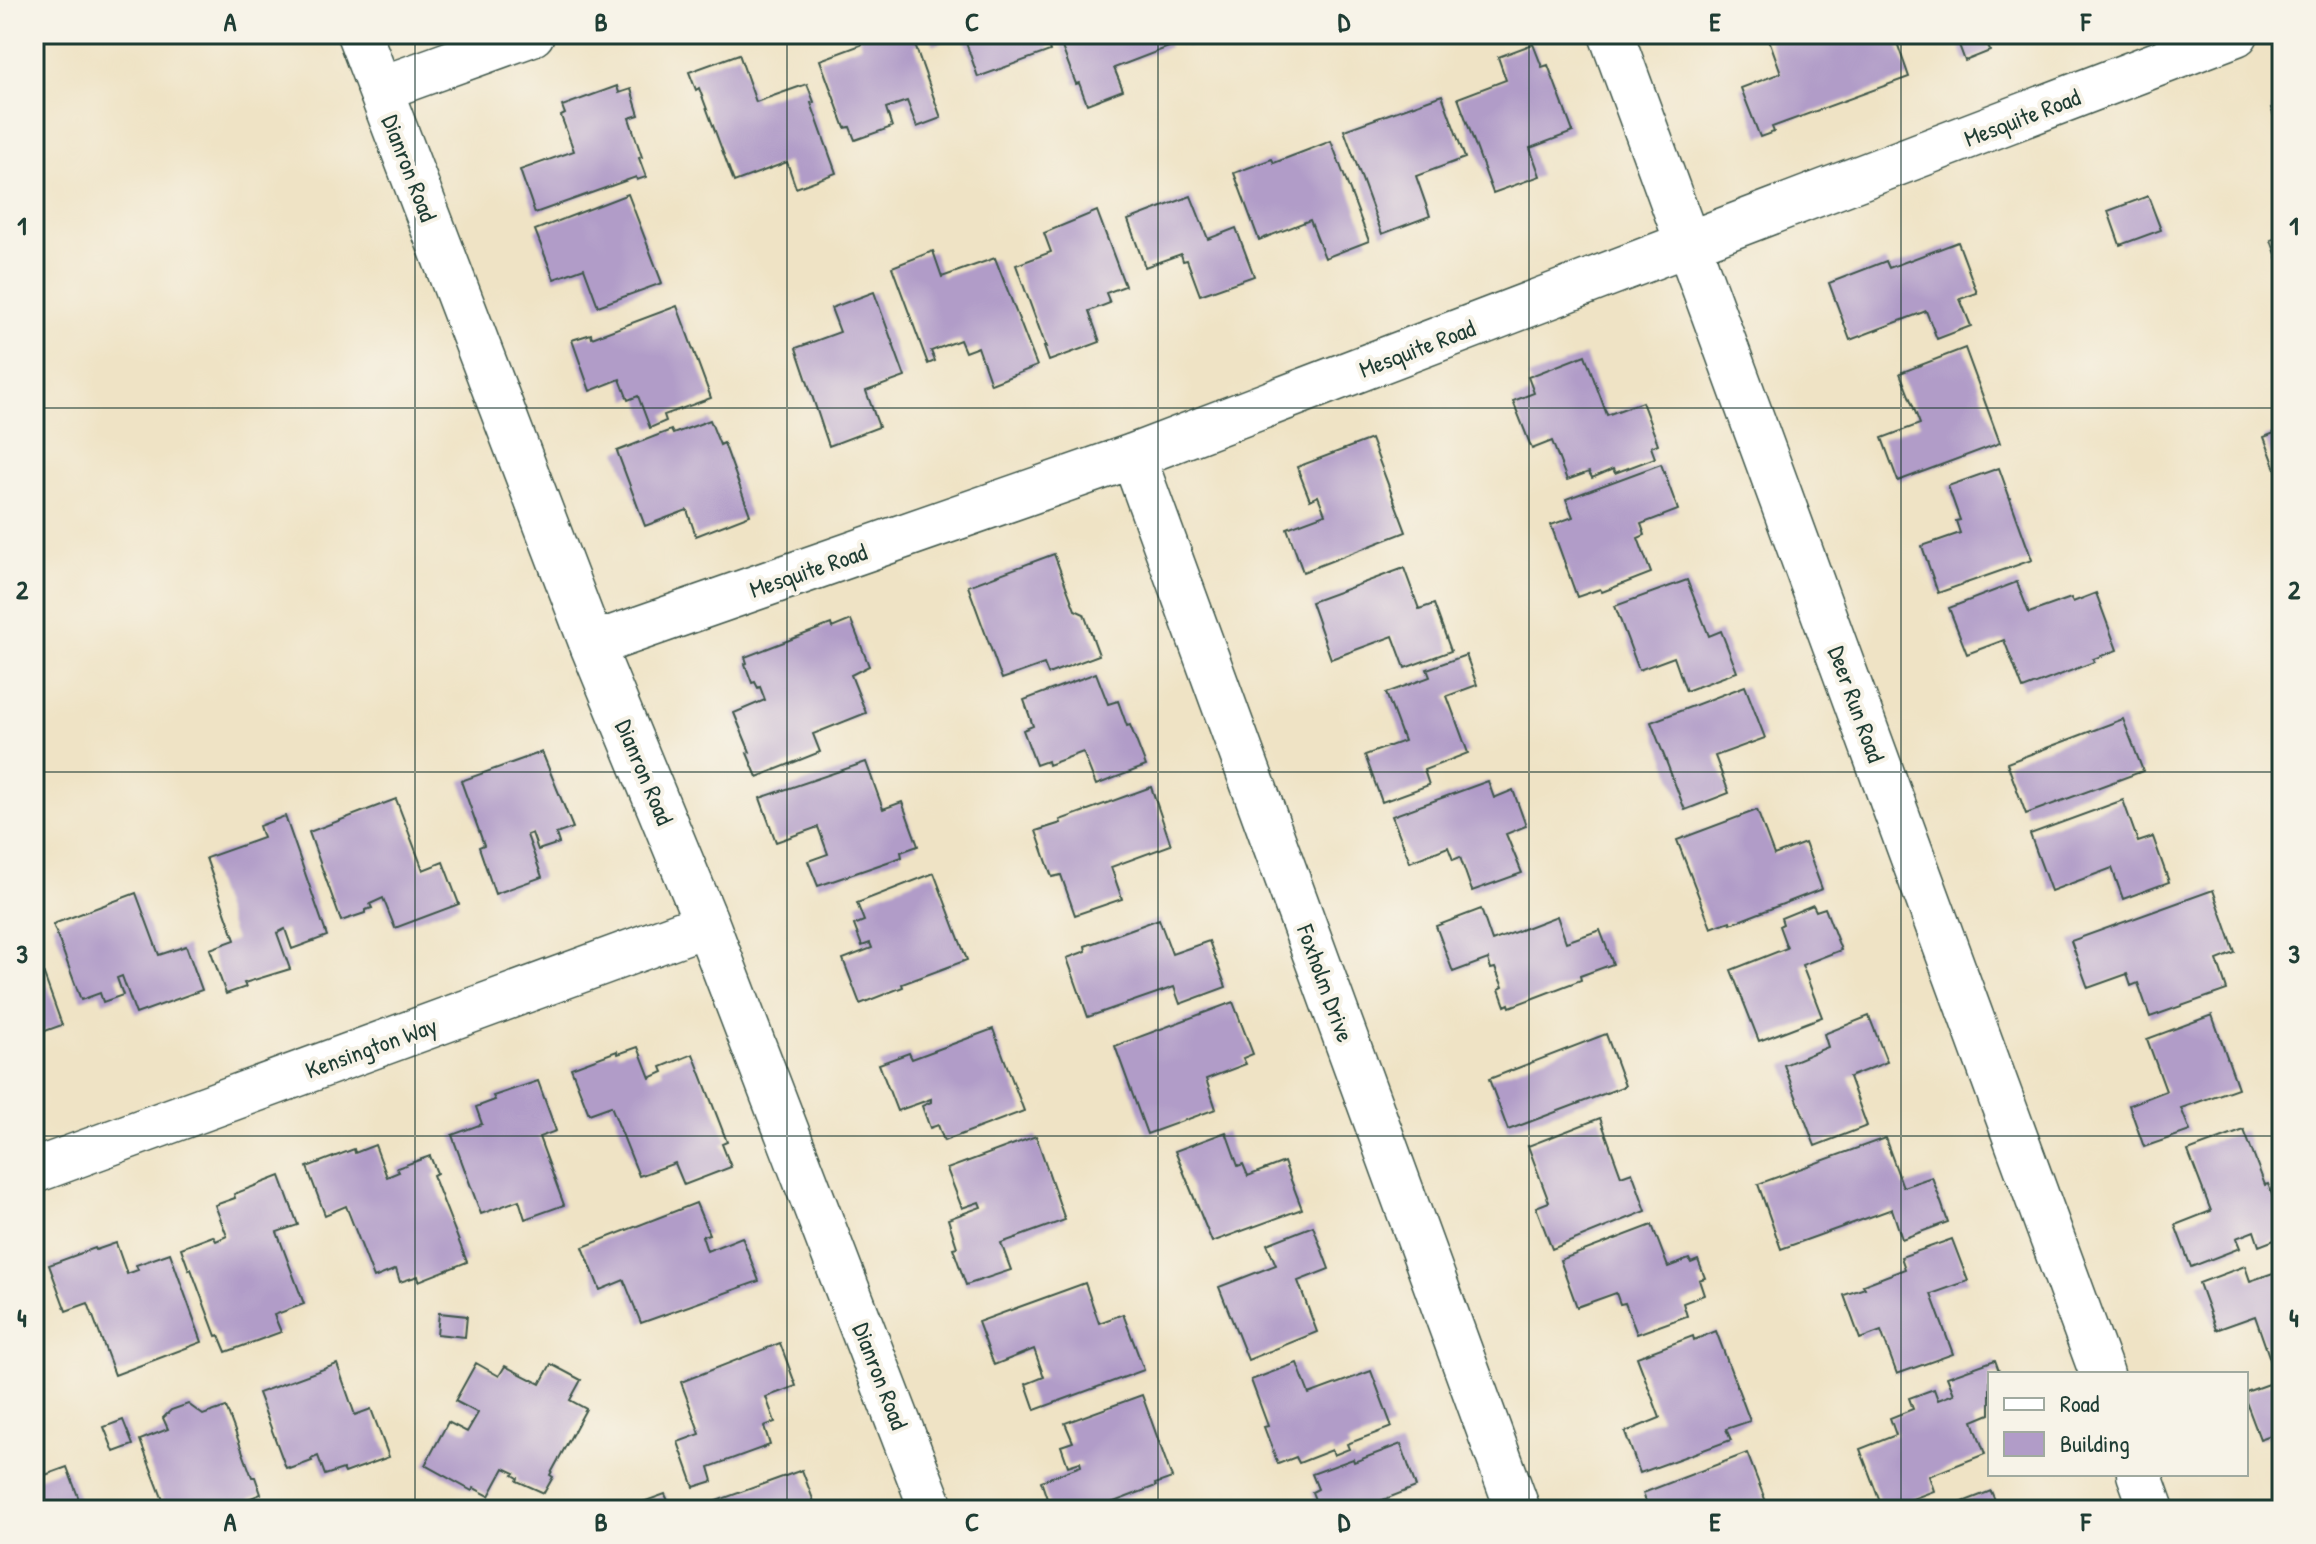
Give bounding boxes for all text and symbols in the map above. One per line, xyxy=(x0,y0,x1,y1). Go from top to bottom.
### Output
text: A xyxy=(224,4,237,39)
text: B xyxy=(594,4,608,39)
text: C xyxy=(965,4,979,39)
text: D xyxy=(1338,4,1351,39)
text: E xyxy=(1709,4,1721,39)
text: F xyxy=(2080,4,2092,39)
street label: Mesquite Road xyxy=(1959,80,2085,154)
street label: Dianron Road xyxy=(375,110,445,226)
text: 1 xyxy=(17,208,27,243)
text: 1 xyxy=(2289,208,2299,243)
street label: Mesquite Road xyxy=(1354,311,1480,385)
street label: Mesquite Road xyxy=(745,535,871,605)
text: 2 xyxy=(16,572,29,607)
text: 2 xyxy=(2288,572,2301,607)
street label: Deer Run Road xyxy=(1821,641,1893,767)
street label: Dianron Road xyxy=(608,714,682,830)
street label: Foxholm Drive xyxy=(1290,919,1362,1046)
text: 3 xyxy=(16,936,28,971)
text: 3 xyxy=(2288,936,2300,971)
street label: Kensington Way xyxy=(301,1008,441,1086)
text: 4 xyxy=(17,1300,27,1335)
text: 4 xyxy=(2289,1300,2299,1335)
street label: Dianron Road xyxy=(846,1318,916,1434)
legend xyxy=(1988,1372,2248,1476)
text: Road xyxy=(2060,1387,2099,1419)
text: Building xyxy=(2060,1427,2130,1459)
text: A xyxy=(224,1504,237,1539)
text: B xyxy=(594,1504,608,1539)
text: C xyxy=(965,1504,979,1539)
text: D xyxy=(1338,1504,1351,1539)
text: E xyxy=(1709,1504,1721,1539)
text: F xyxy=(2080,1504,2092,1539)

